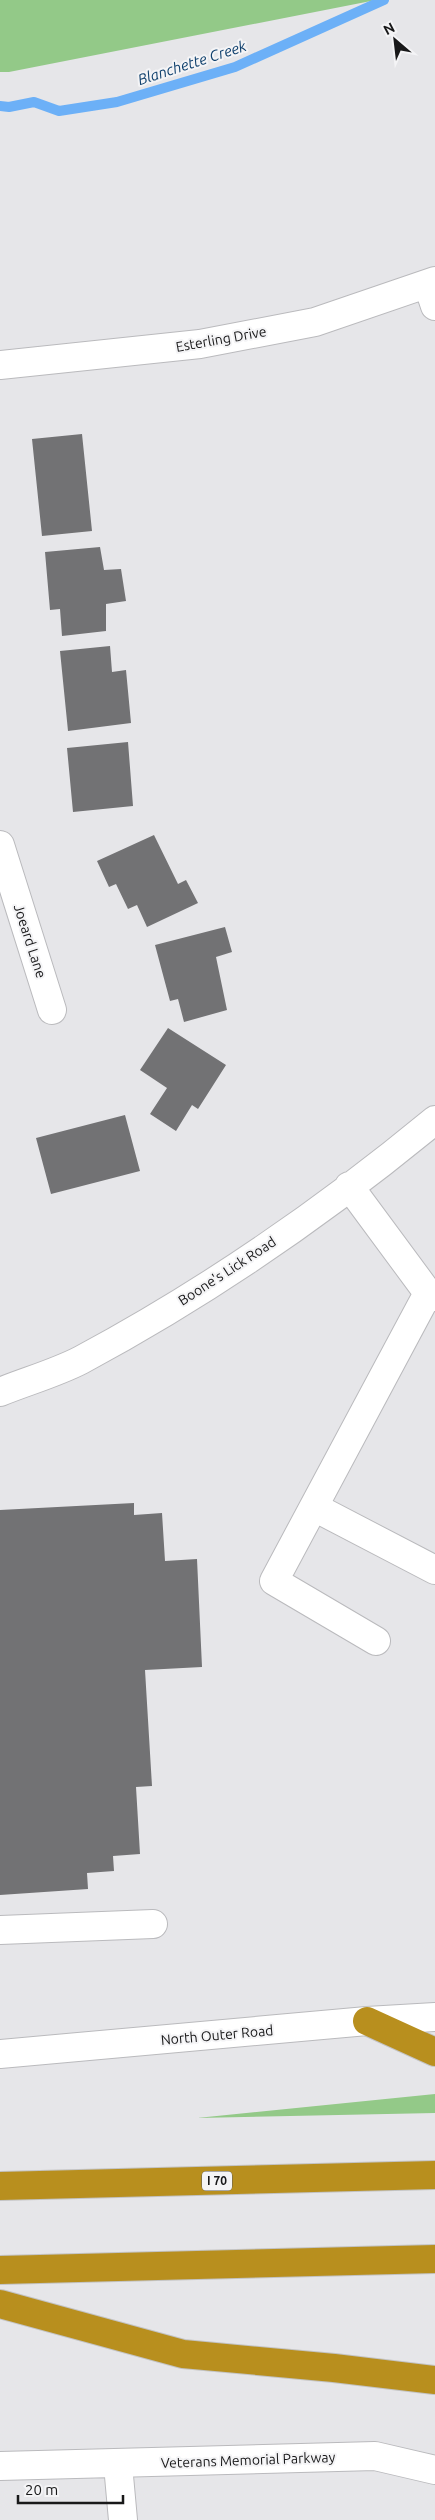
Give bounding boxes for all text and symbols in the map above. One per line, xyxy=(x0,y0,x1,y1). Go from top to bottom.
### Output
north arrow xyxy=(370,15,420,65)
text: N xyxy=(381,19,397,38)
water label: Blanchette Creek xyxy=(135,37,249,88)
street label: Esterling Drive xyxy=(174,323,268,355)
street label: Joeard Lane xyxy=(11,902,49,980)
street label: Boone's Lick Road xyxy=(175,1234,279,1308)
street label: North Outer Road xyxy=(160,2022,274,2048)
road number: I 70 xyxy=(202,2172,232,2190)
street label: Veterans Memorial Parkway xyxy=(160,2449,336,2471)
scale bar xyxy=(18,2472,122,2504)
text: 20 m xyxy=(25,2481,58,2498)

